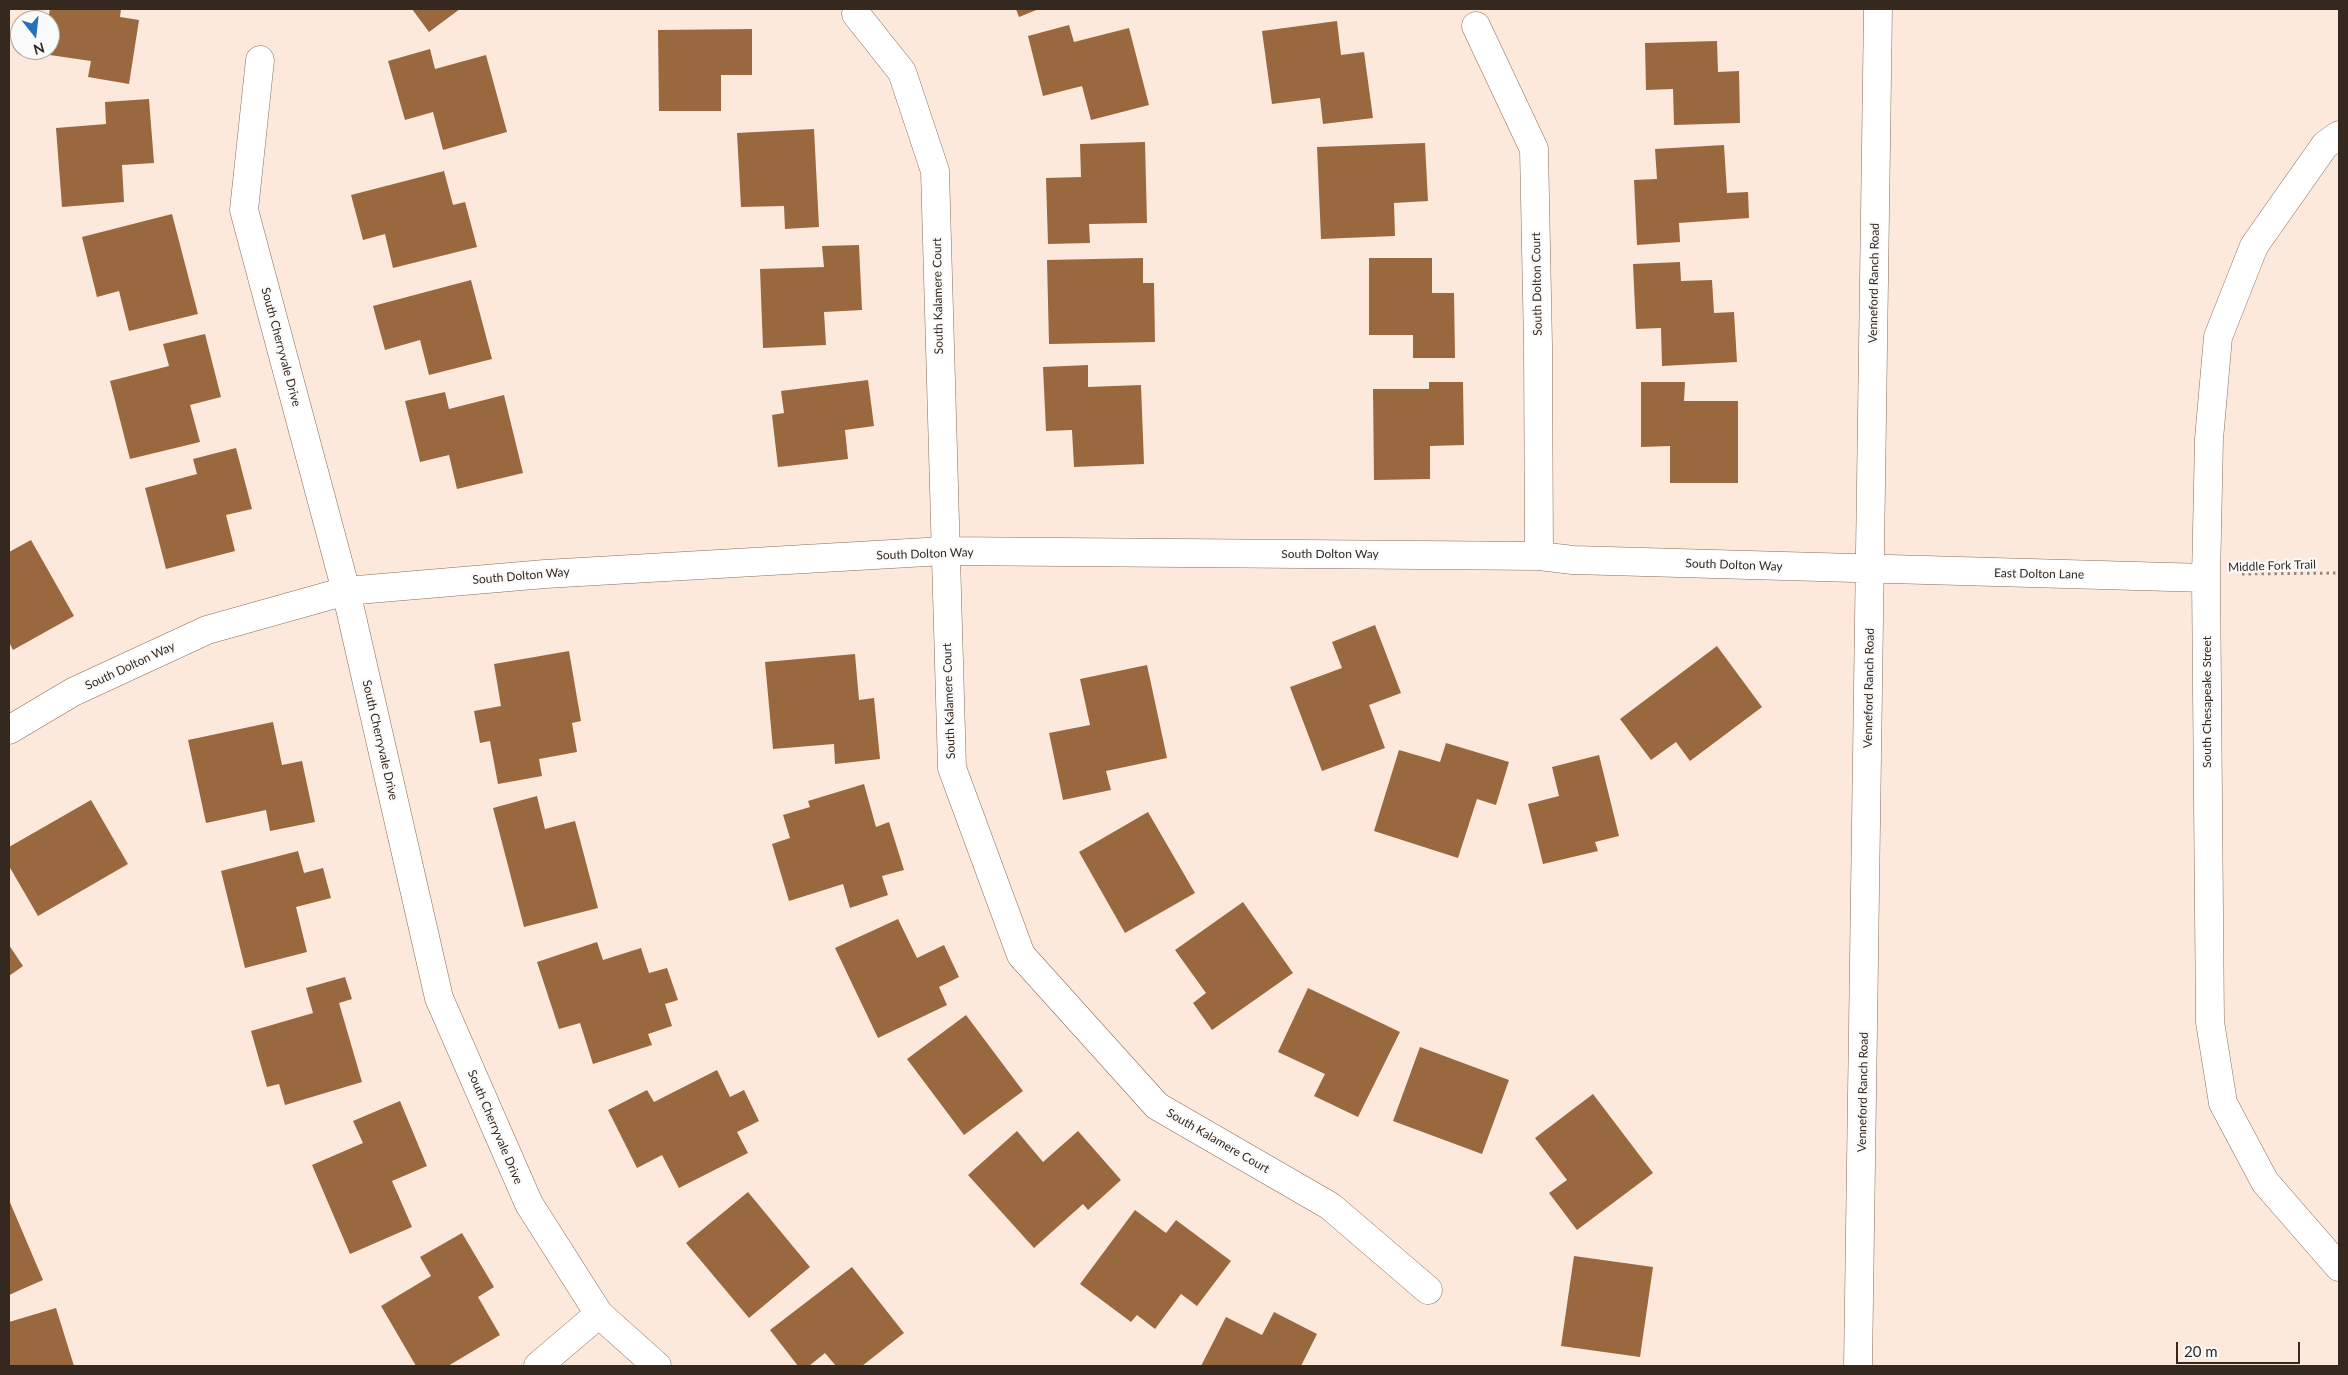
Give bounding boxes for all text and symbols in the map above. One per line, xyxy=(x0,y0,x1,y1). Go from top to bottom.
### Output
north arrow xyxy=(10,10,60,60)
text: N xyxy=(31,39,47,59)
street label: Venneford Ranch Road xyxy=(1866,223,1882,343)
street label: South Dolton Court xyxy=(1529,232,1545,336)
street label: South Kalamere Court xyxy=(930,238,946,354)
street label: South Cherryvale Drive xyxy=(258,286,304,408)
street label: South Dolton Way xyxy=(876,545,974,563)
street label: South Dolton Way xyxy=(1281,547,1379,561)
street label: South Dolton Way xyxy=(1685,556,1783,574)
street label: Middle Fork Trail xyxy=(2228,557,2316,575)
street label: South Dolton Way xyxy=(472,565,570,587)
street label: East Dolton Lane xyxy=(1994,566,2084,582)
street label: Venneford Ranch Road xyxy=(1861,628,1877,748)
street label: South Chesapeake Street xyxy=(2200,636,2214,768)
street label: South Dolton Way xyxy=(83,639,177,693)
street label: South Kalamere Court xyxy=(940,643,958,759)
street label: South Cherryvale Drive xyxy=(359,679,401,801)
street label: Venneford Ranch Road xyxy=(1855,1032,1871,1152)
street label: South Cherryvale Drive xyxy=(464,1068,526,1186)
street label: South Kalamere Court xyxy=(1164,1106,1272,1176)
scale bar xyxy=(2178,1332,2302,1364)
text: 20 m xyxy=(2184,1342,2218,1360)

